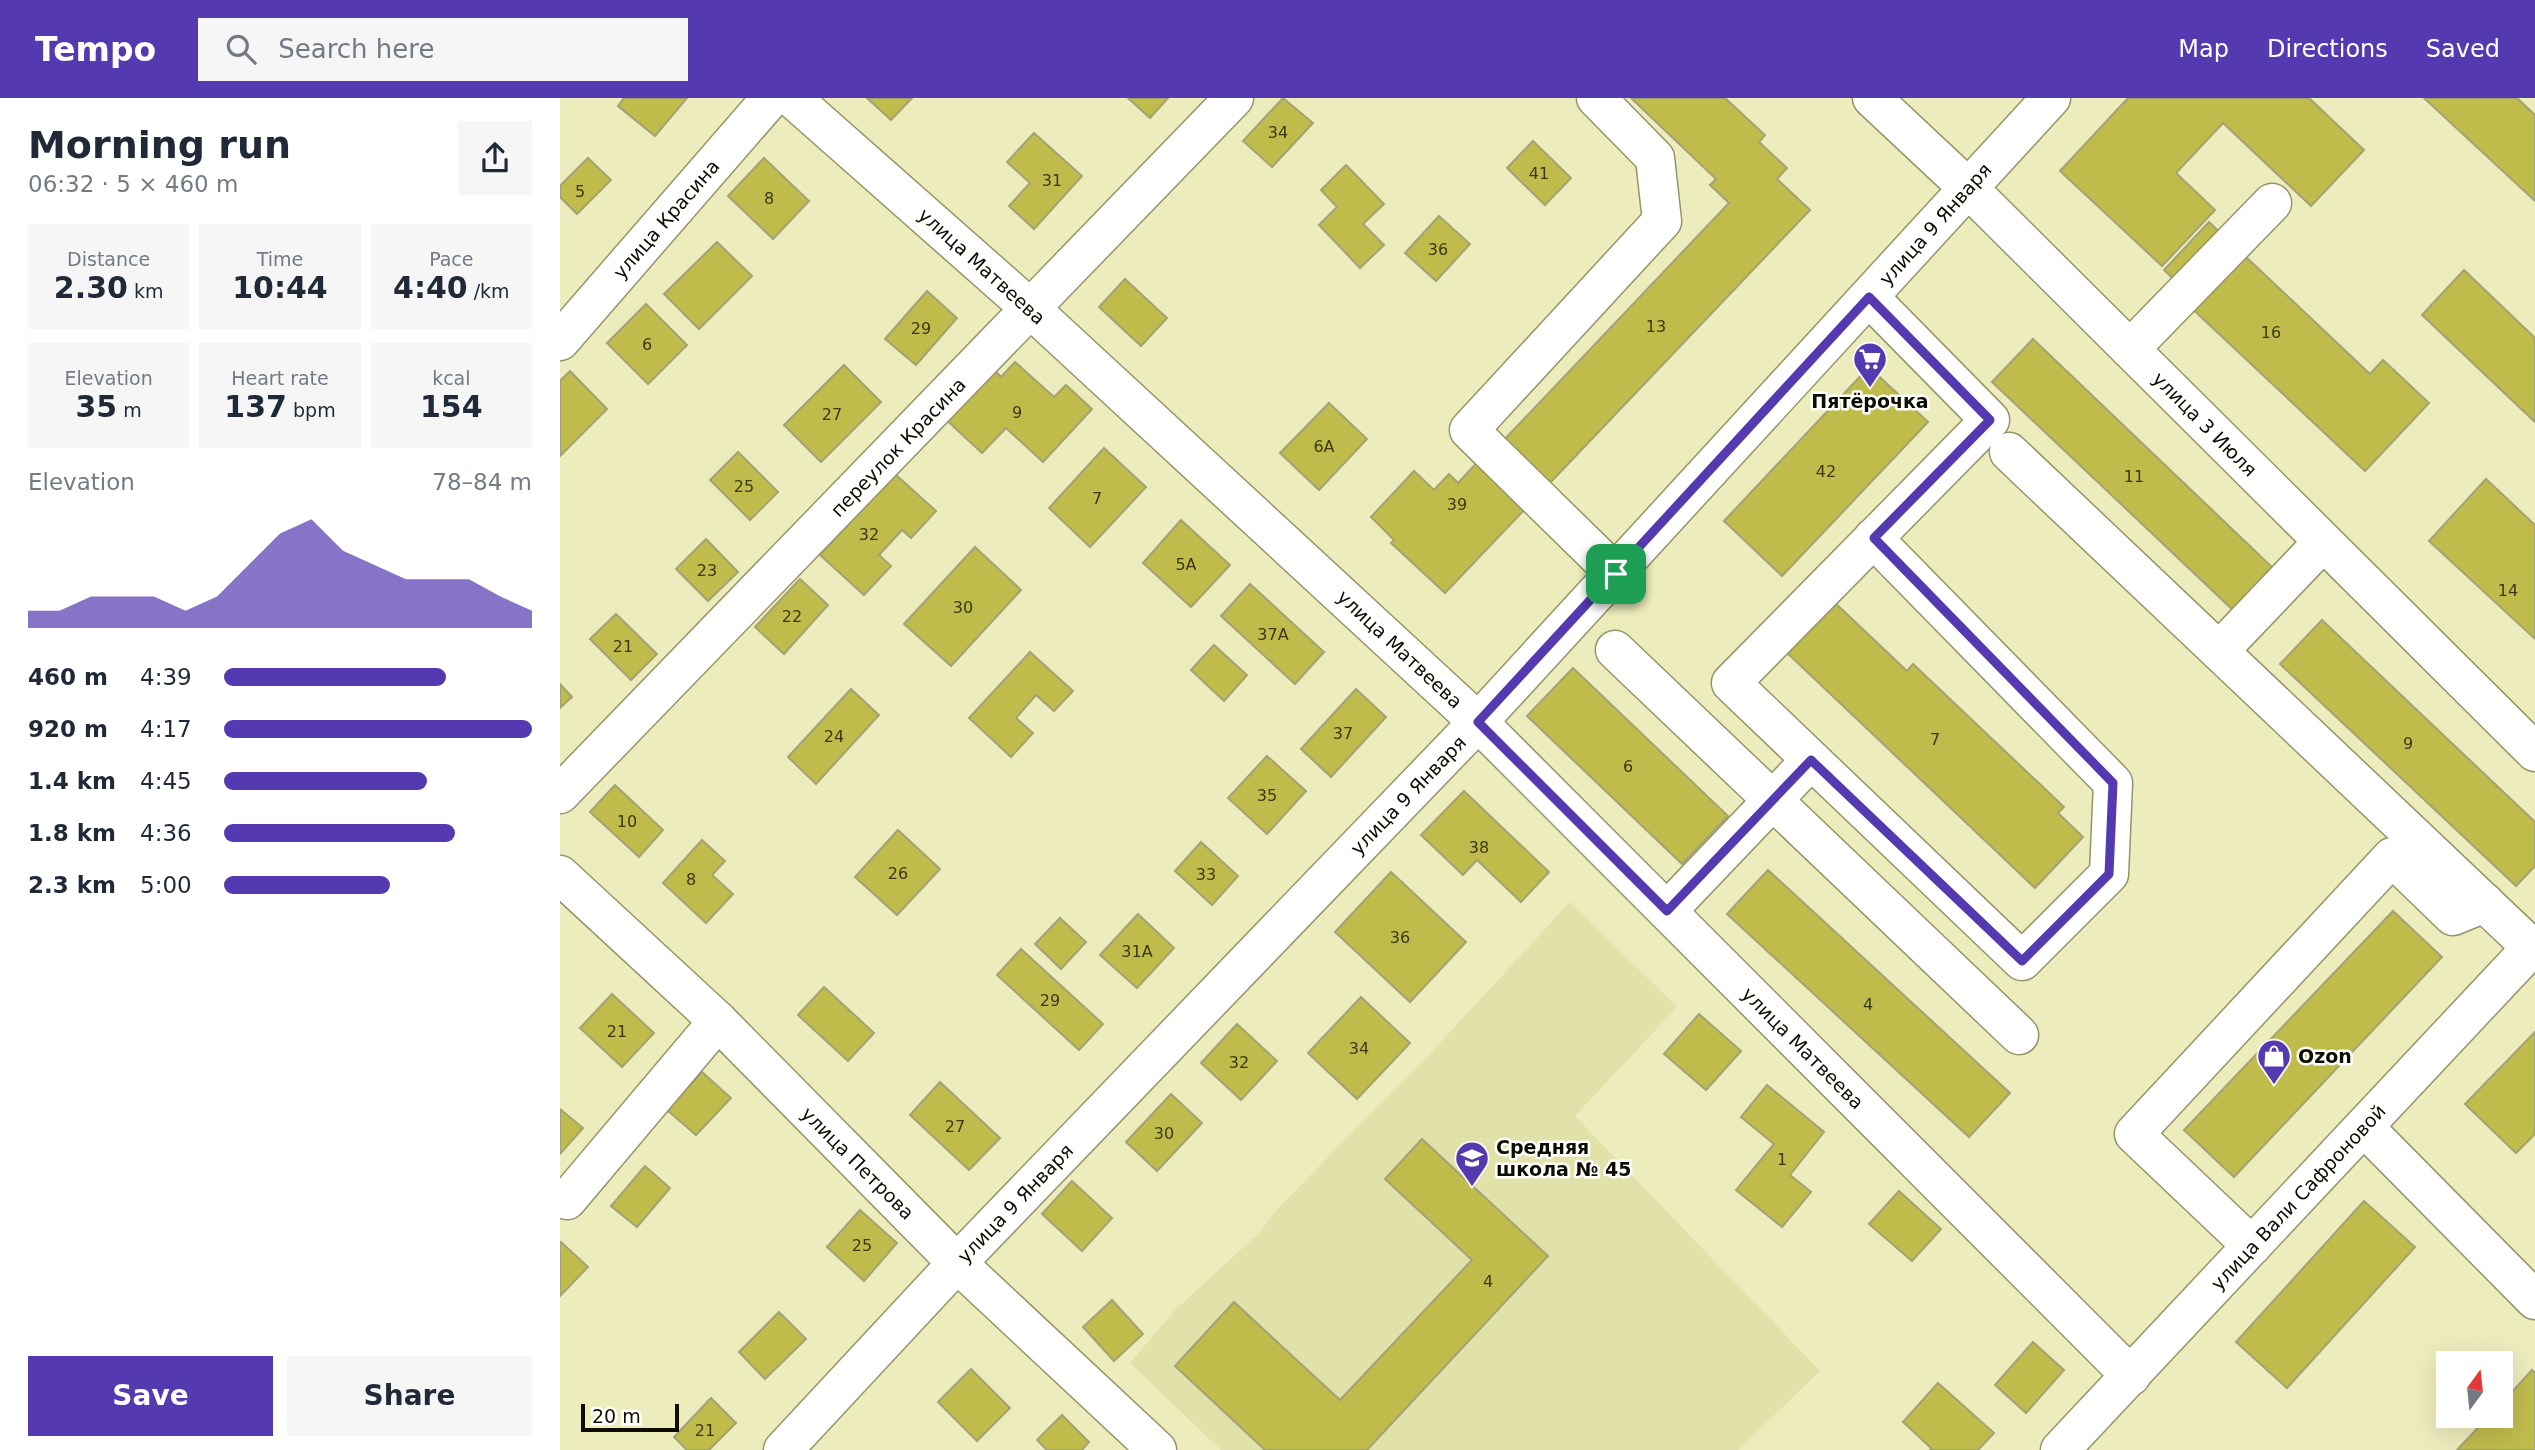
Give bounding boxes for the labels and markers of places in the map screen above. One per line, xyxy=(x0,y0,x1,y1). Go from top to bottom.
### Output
supermarket icon: Пятёрочка xyxy=(1851,340,1889,389)
place label: Пятёрочка xyxy=(1811,390,1929,412)
pin xyxy=(1586,544,1646,604)
shop icon: Ozon xyxy=(2255,1037,2293,1086)
place label: Ozon xyxy=(2298,1045,2352,1067)
place label: Средняя школа № 45 xyxy=(1496,1136,1631,1180)
school or university icon: Средняя школа № 45 xyxy=(1453,1139,1491,1188)

